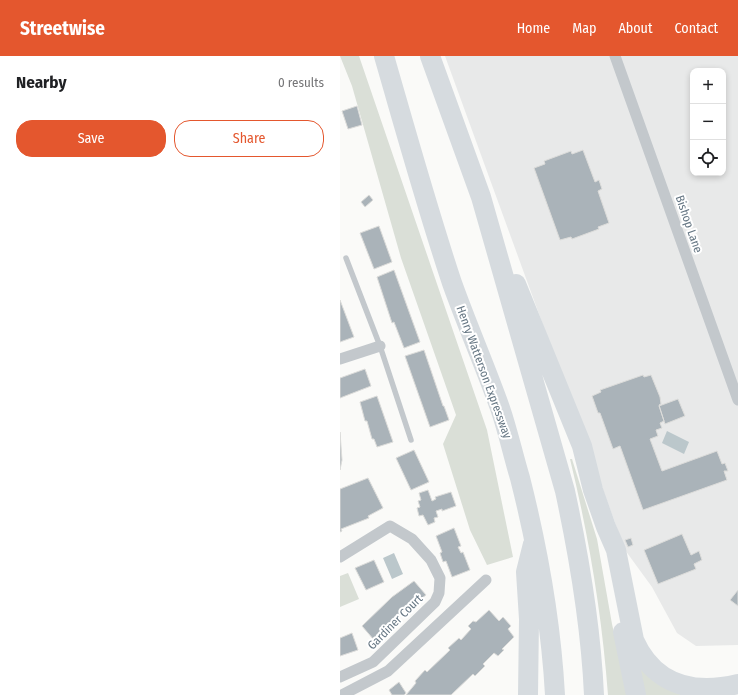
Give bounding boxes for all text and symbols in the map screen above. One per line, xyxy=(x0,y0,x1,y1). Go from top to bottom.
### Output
text: Streetwise xyxy=(20,17,105,40)
text: Home xyxy=(517,20,550,37)
text: Map xyxy=(572,20,596,37)
text: About xyxy=(618,20,653,37)
text: Contact xyxy=(675,20,718,37)
map controls xyxy=(690,68,726,176)
button: + xyxy=(690,68,726,104)
text: Nearby xyxy=(16,72,67,93)
text: 0 results xyxy=(278,75,324,90)
button: − xyxy=(690,104,726,140)
button: Save xyxy=(16,120,166,157)
button: Share xyxy=(174,120,324,157)
button: locate xyxy=(690,140,726,176)
street label: Bishop Lane xyxy=(673,193,705,255)
street label: Henry Watterson Expressway xyxy=(453,304,515,441)
street label: Gardiner Court xyxy=(365,592,425,652)

